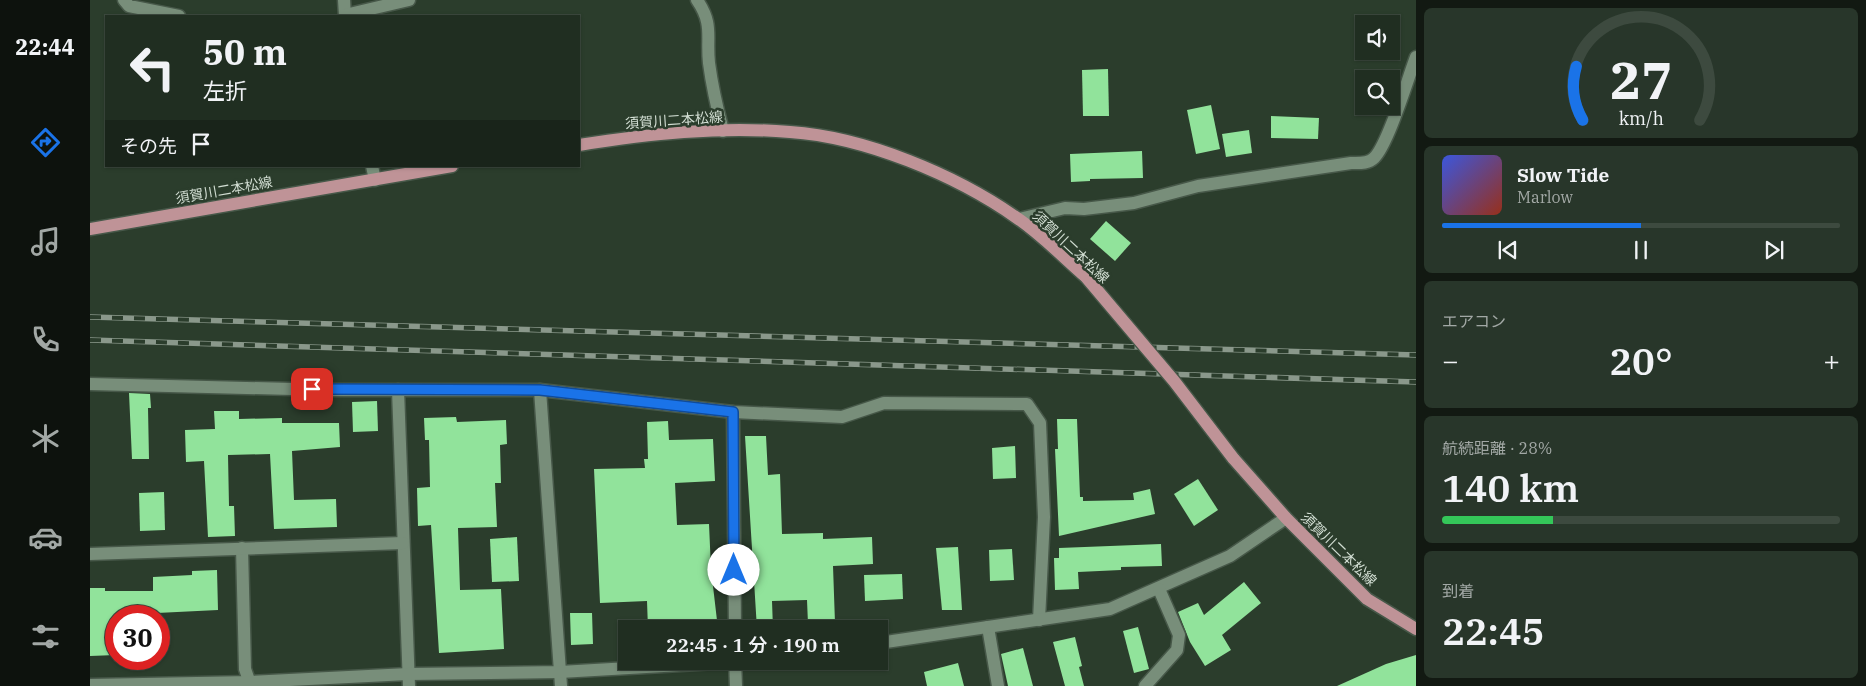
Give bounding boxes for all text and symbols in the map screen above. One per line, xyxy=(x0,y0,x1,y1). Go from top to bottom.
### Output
map controls xyxy=(1355,15,1400,115)
button: sound xyxy=(1355,15,1400,60)
text: 50 m xyxy=(203,29,287,75)
text: 22:44 xyxy=(15,32,75,61)
icon: left xyxy=(120,35,185,100)
text: 27 xyxy=(1610,46,1672,113)
button: search xyxy=(1355,70,1400,115)
text: 左折 xyxy=(203,76,247,105)
text: km/h xyxy=(1618,107,1664,130)
street label: 須賀川二本松線 xyxy=(624,108,724,132)
icon: directions xyxy=(28,125,63,160)
icon: arrive xyxy=(187,130,215,158)
text: その先 xyxy=(120,134,177,158)
text: Slow Tide xyxy=(1517,163,1609,187)
street label: 須賀川二本松線 xyxy=(174,173,274,207)
text: Marlow xyxy=(1517,187,1573,207)
street label: 須賀川二本松線 xyxy=(1029,207,1113,287)
icon: music xyxy=(28,224,63,259)
icon: previous xyxy=(1494,236,1522,264)
icon: pause xyxy=(1627,236,1655,264)
icon: next xyxy=(1760,236,1788,264)
text: エアコン xyxy=(1442,311,1506,331)
icon: phone xyxy=(28,322,63,357)
text: 20° xyxy=(1609,336,1673,385)
text: − xyxy=(1442,342,1459,379)
text: + xyxy=(1823,342,1840,379)
pin xyxy=(291,368,333,410)
icon: arrive xyxy=(298,375,326,403)
icon: climate xyxy=(28,421,63,456)
text: 航続距離 · 28% xyxy=(1442,438,1552,458)
text: 140 km xyxy=(1442,463,1579,512)
street label: 須賀川二本松線 xyxy=(1298,508,1380,590)
icon: car xyxy=(28,520,63,555)
position arrow xyxy=(707,543,759,595)
text: 到着 xyxy=(1442,581,1474,601)
speed limit sign: 30 xyxy=(105,605,170,670)
text: 22:45 xyxy=(1442,606,1545,655)
icon: filters xyxy=(28,619,63,654)
text: 22:45 · 1 分 · 190 m xyxy=(666,633,840,657)

